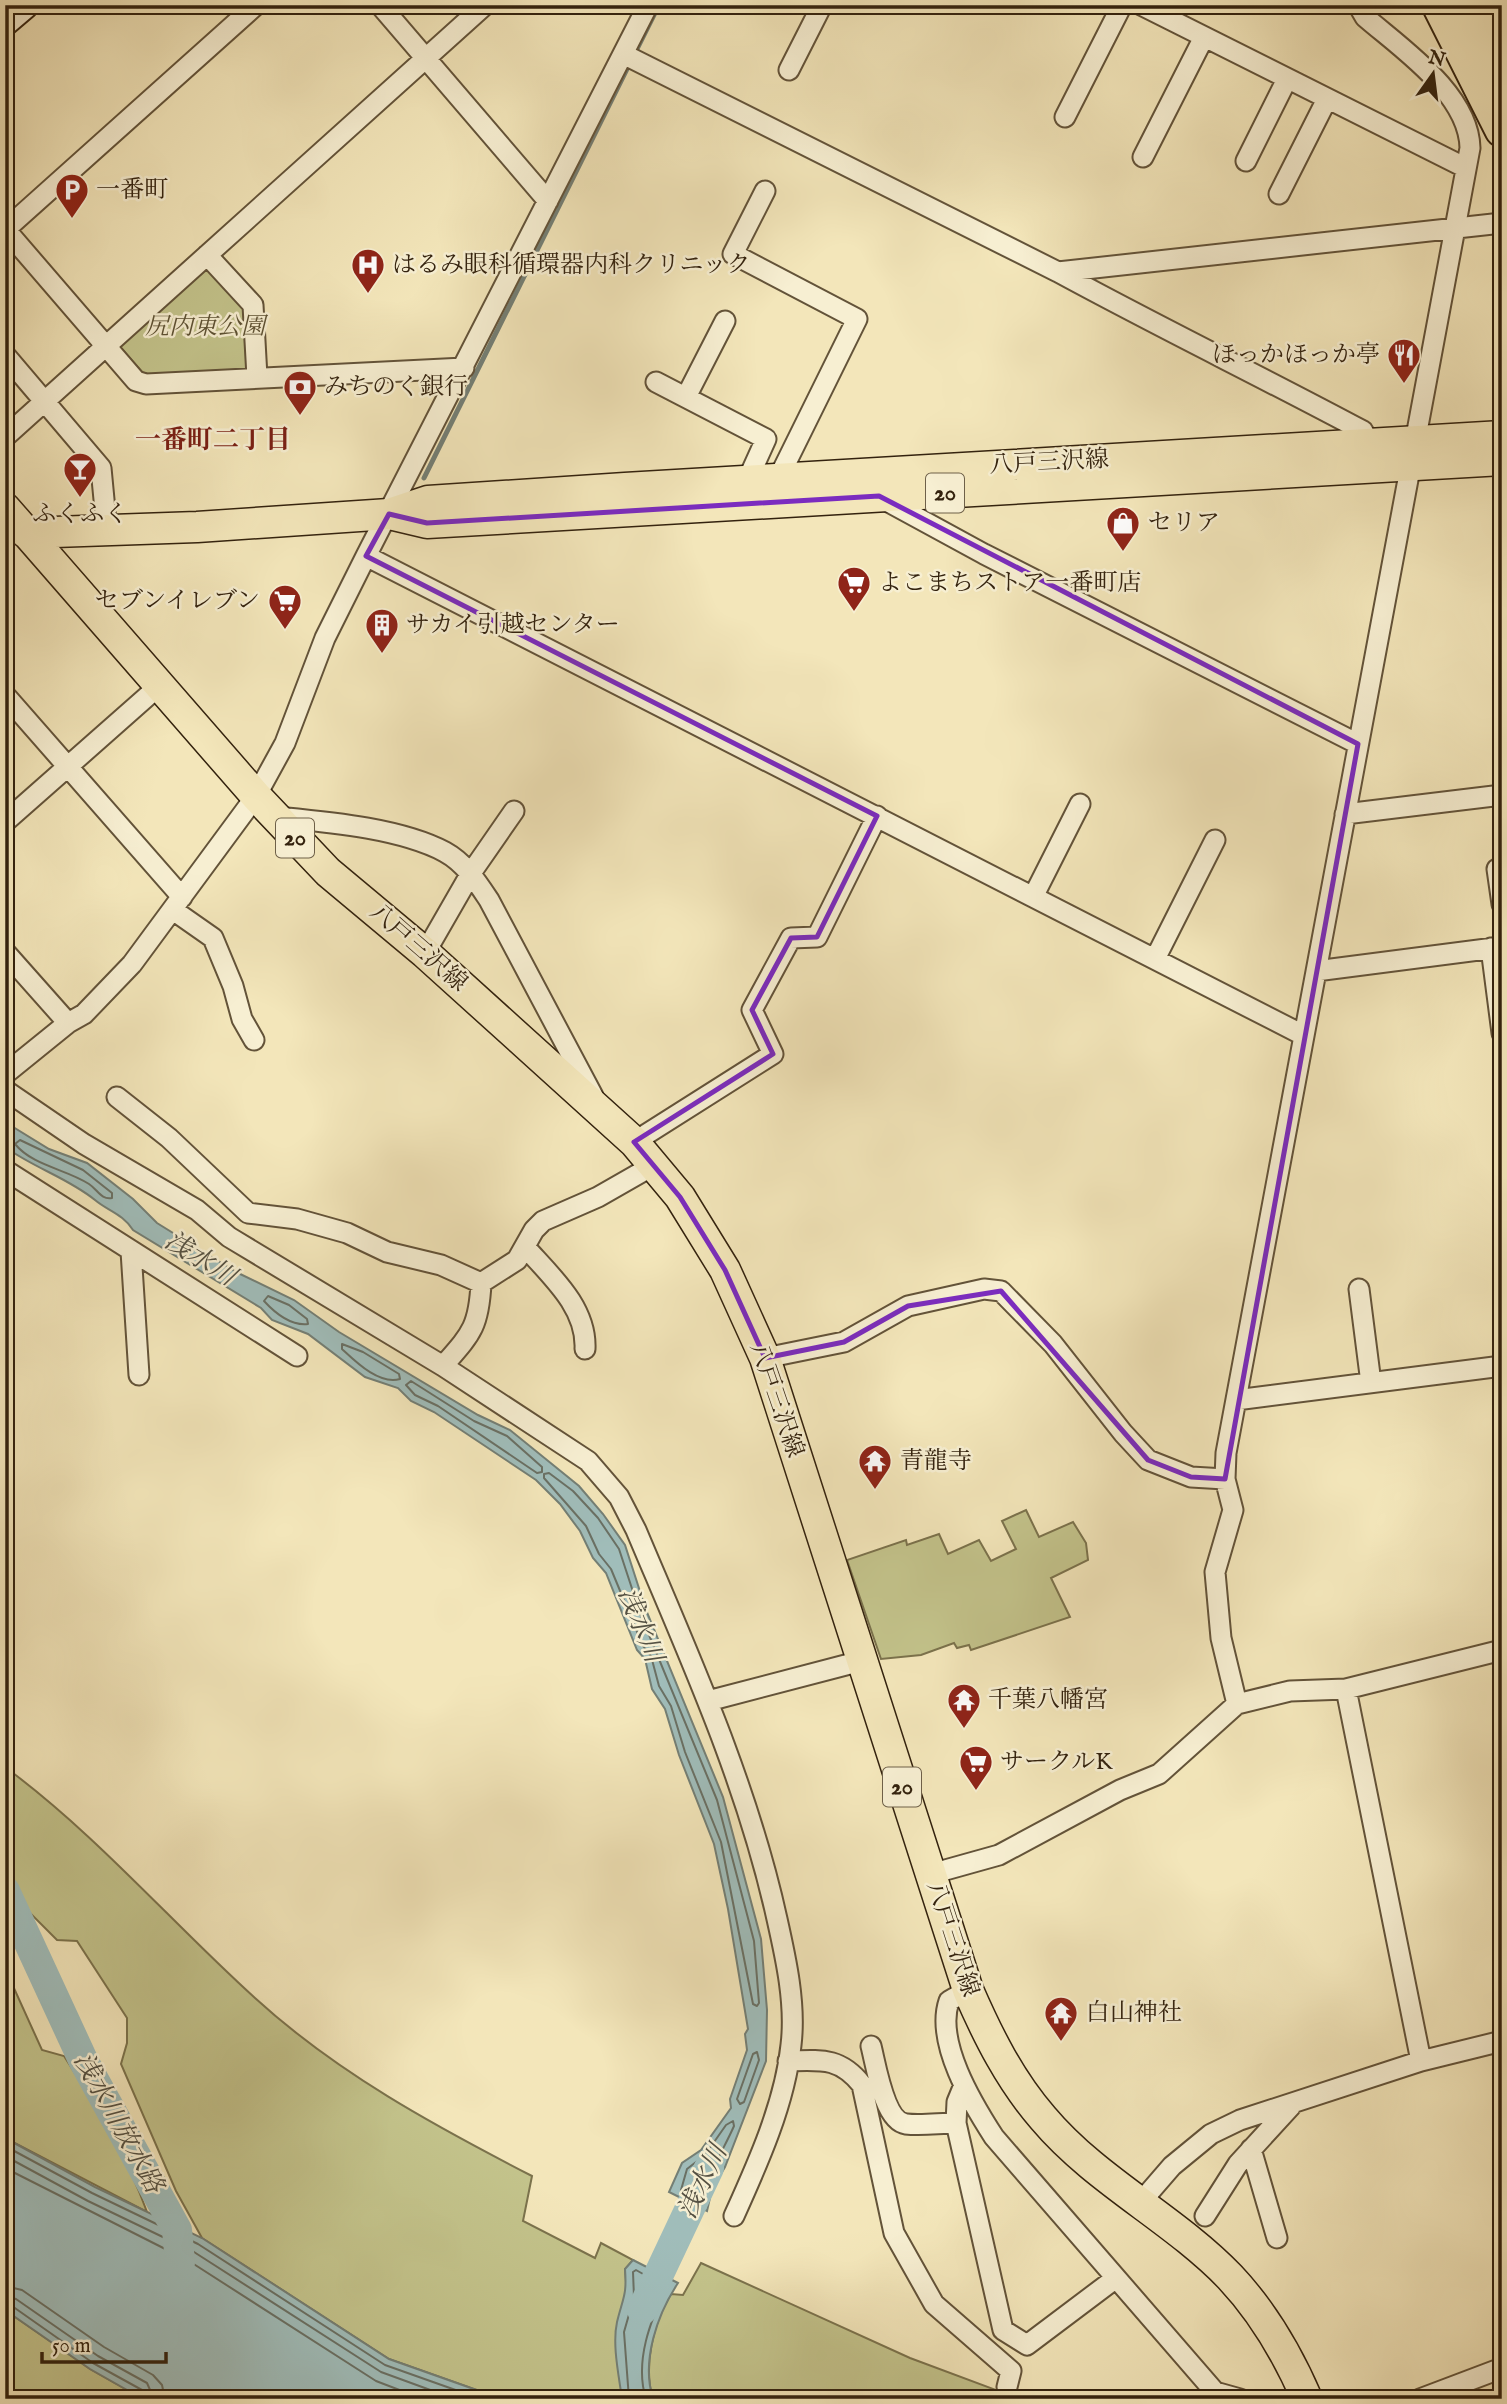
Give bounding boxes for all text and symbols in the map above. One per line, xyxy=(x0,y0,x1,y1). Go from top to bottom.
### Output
north arrow xyxy=(1398,38,1468,108)
text: N xyxy=(1425,46,1448,73)
parking icon: 一番町 xyxy=(53,171,91,220)
place label: 一番町 xyxy=(96,175,168,206)
hospital icon: はるみ眼科循環器内科クリニック xyxy=(349,246,387,295)
place label: はるみ眼科循環器内科クリニック xyxy=(392,250,751,281)
park label: 尻内東公園 xyxy=(145,312,269,343)
restaurant icon: ほっかほっか亭 xyxy=(1385,336,1423,385)
place label: ほっかほっか亭 xyxy=(1212,340,1380,371)
bank icon: みちのく銀行 xyxy=(281,368,319,417)
place label: みちのく銀行 xyxy=(324,372,468,403)
district label: 一番町二丁目 xyxy=(135,424,291,457)
street label: 八戸三沢線 xyxy=(988,444,1110,482)
bar icon: ふくふく xyxy=(61,450,99,499)
road number: 20 xyxy=(926,474,964,512)
place label: ふくふく xyxy=(32,499,128,530)
shop icon: セリア xyxy=(1104,504,1142,553)
place label: セリア xyxy=(1148,508,1220,539)
supermarket icon: よこまちストア一番町店 xyxy=(835,564,873,613)
place label: よこまちストア一番町店 xyxy=(878,568,1141,599)
supermarket icon: セブンイレブン xyxy=(266,582,304,631)
place label: セブンイレブン xyxy=(95,586,260,617)
building icon: サカイ引越センター xyxy=(363,606,401,655)
place label: サカイ引越センター xyxy=(406,610,620,641)
road number: 20 xyxy=(276,818,314,858)
street label: 八戸三沢線 xyxy=(363,897,473,999)
water label: 浅水川 xyxy=(158,1224,244,1295)
street label: 八戸三沢線 xyxy=(742,1338,810,1462)
temple icon: 青龍寺 xyxy=(856,1442,894,1491)
place label: 青龍寺 xyxy=(900,1446,972,1477)
water label: 浅水川 xyxy=(610,1583,671,1670)
temple icon: 千葉八幡宮 xyxy=(945,1681,983,1730)
place label: 千葉八幡宮 xyxy=(988,1685,1108,1716)
supermarket icon: サークルK xyxy=(957,1743,995,1792)
place label: サークルK xyxy=(1000,1747,1113,1778)
road number: 20 xyxy=(883,1768,921,1806)
street label: 八戸三沢線 xyxy=(919,1877,985,2001)
temple icon: 白山神社 xyxy=(1042,1994,1080,2043)
place label: 白山神社 xyxy=(1086,1998,1182,2029)
water label: 浅水川放水路 xyxy=(66,2047,171,2201)
water label: 浅水川 xyxy=(671,2137,736,2224)
scale bar xyxy=(42,2320,166,2364)
text: 50 m xyxy=(52,2333,91,2360)

